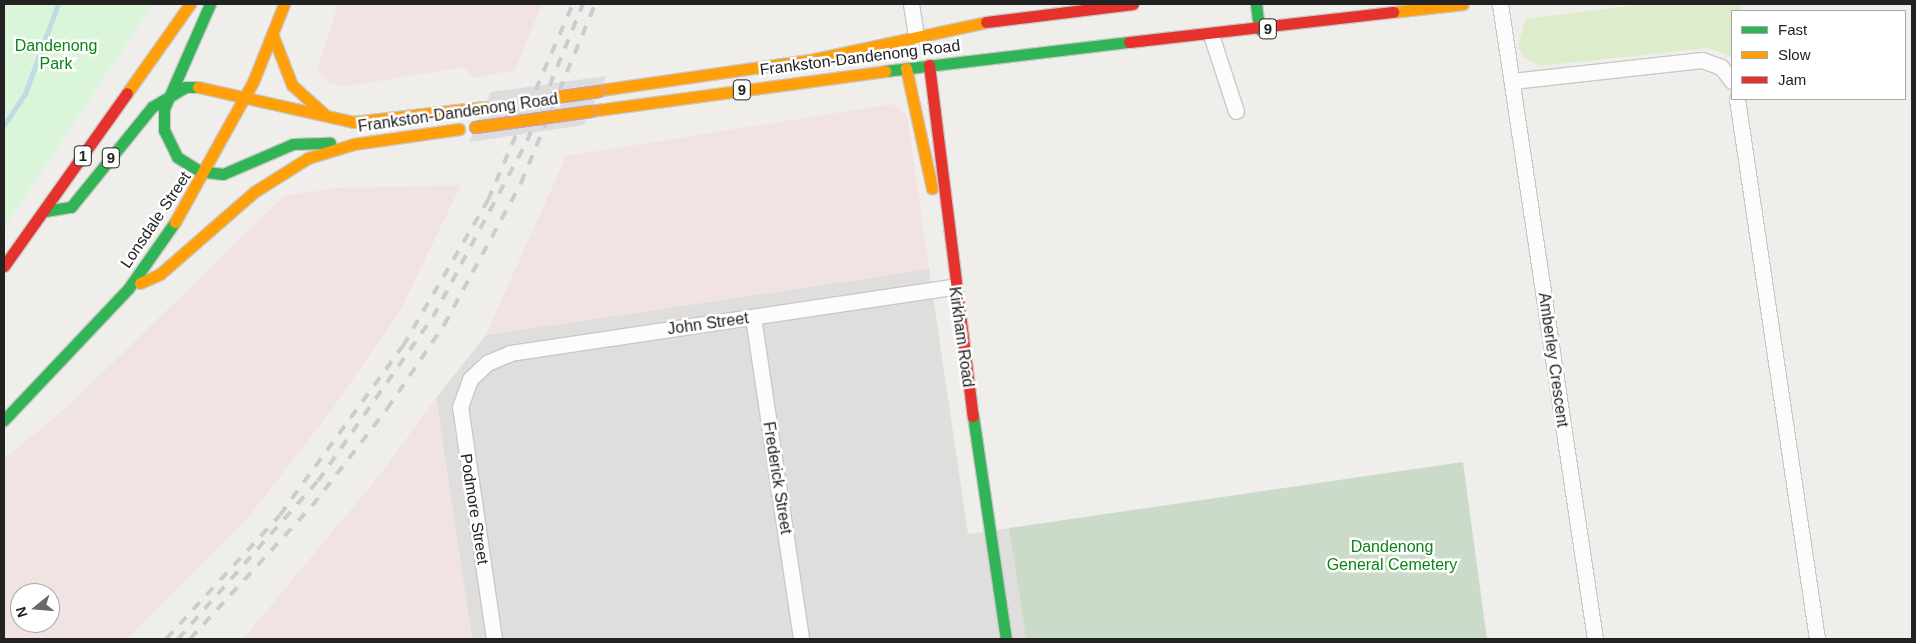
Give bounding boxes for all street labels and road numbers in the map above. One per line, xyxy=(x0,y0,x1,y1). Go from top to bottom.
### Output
road number: 9 xyxy=(1258,16,1278,42)
street label: Frankston-Dandenong Road xyxy=(759,36,961,80)
road number: 9 xyxy=(732,78,752,102)
street label: Frankston-Dandenong Road xyxy=(357,89,559,137)
road number: 1 xyxy=(73,144,93,168)
road number: 9 xyxy=(101,146,121,170)
street label: Lonsdale Street xyxy=(117,168,195,272)
street label: Kirkham Road xyxy=(944,285,978,389)
street label: Amberley Crescent xyxy=(1534,291,1572,429)
street label: John Street xyxy=(666,309,750,339)
street label: Frederick Street xyxy=(759,420,795,536)
street label: Podmore Street xyxy=(456,452,492,566)

